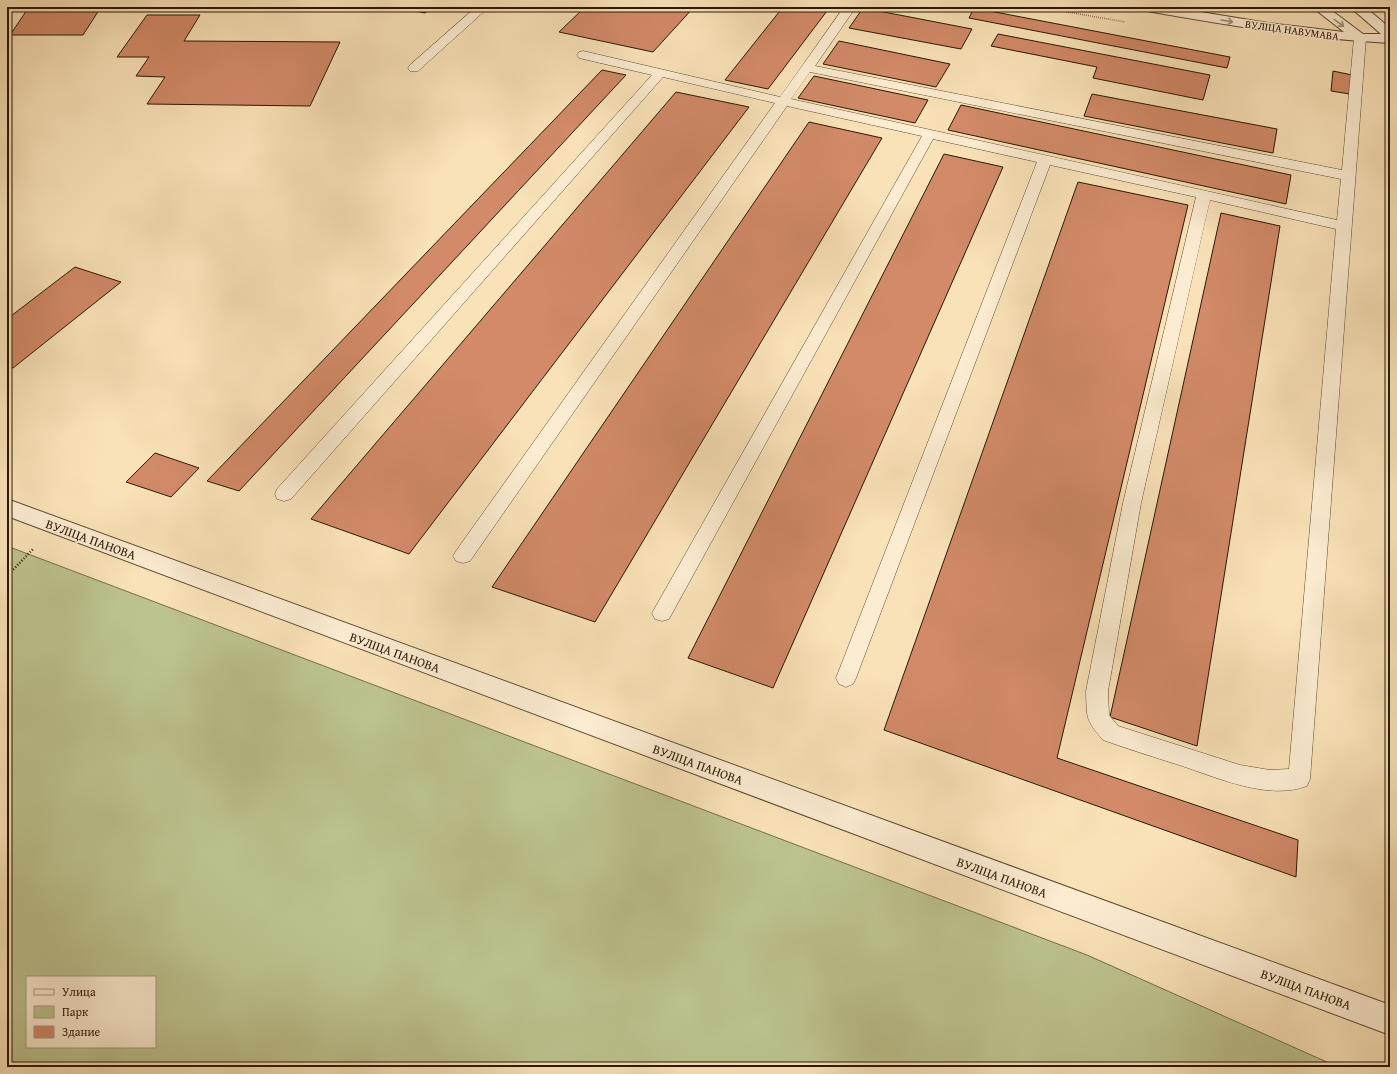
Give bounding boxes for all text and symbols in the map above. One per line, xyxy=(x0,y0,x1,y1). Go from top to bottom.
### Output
street label: ВУЛІЦА НАВУМАВА xyxy=(1244,15,1340,45)
one-way arrow xyxy=(1220,17,1233,25)
one-way arrow xyxy=(1334,19,1345,27)
street label: ВУЛІЦА ПАНОВА xyxy=(43,514,139,565)
street label: ВУЛІЦА ПАНОВА xyxy=(347,627,443,678)
street label: ВУЛІЦА ПАНОВА xyxy=(650,739,746,790)
street label: ВУЛІЦА ПАНОВА xyxy=(954,852,1050,903)
street label: ВУЛІЦА ПАНОВА xyxy=(1258,964,1354,1015)
legend xyxy=(26,976,156,1048)
text: Улица xyxy=(62,983,96,1000)
text: Парк xyxy=(62,1003,89,1020)
text: Здание xyxy=(62,1023,101,1040)

